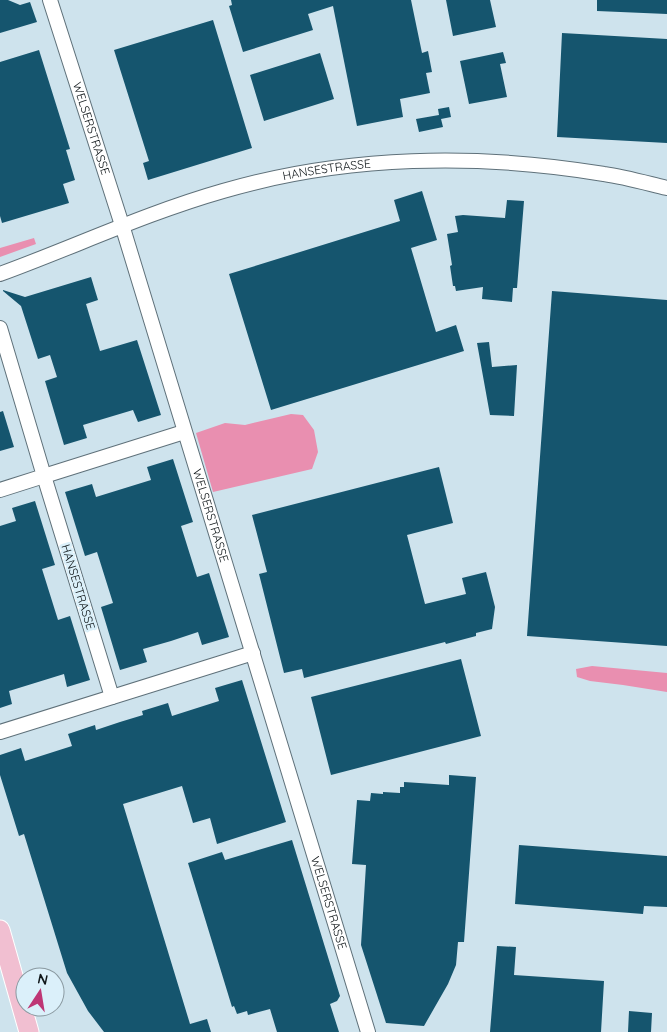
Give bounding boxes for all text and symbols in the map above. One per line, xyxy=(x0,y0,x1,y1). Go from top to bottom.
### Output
street label: WELSERSTRASSE xyxy=(70,80,114,177)
street label: HANSESTRASSE xyxy=(281,156,371,183)
street label: WELSERSTRASSE xyxy=(190,467,232,564)
street label: HANSESTRASSE xyxy=(58,542,99,632)
street label: WELSERSTRASSE xyxy=(308,854,350,951)
north arrow xyxy=(15,967,65,1017)
text: N xyxy=(36,969,50,989)

